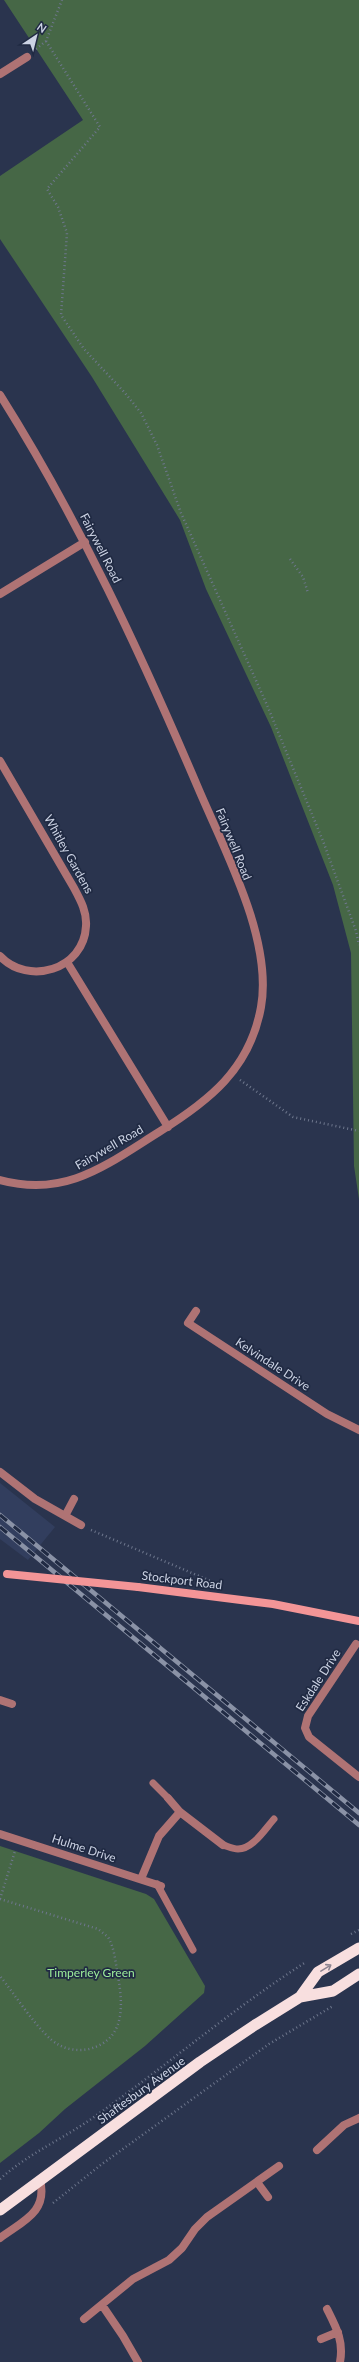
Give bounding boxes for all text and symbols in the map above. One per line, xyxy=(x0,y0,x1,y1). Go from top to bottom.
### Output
north arrow xyxy=(16,16,56,56)
text: N xyxy=(35,20,49,35)
street label: Fairywell Road xyxy=(77,511,125,585)
street label: Fairywell Road xyxy=(213,806,255,882)
street label: Whitley Gardens xyxy=(41,812,97,896)
street label: Fairywell Road xyxy=(72,1121,146,1173)
street label: Kelvindale Drive xyxy=(233,1334,313,1394)
street label: Stockport Road xyxy=(141,1568,223,1592)
street label: Eskdale Drive xyxy=(292,1646,344,1714)
street label: Hulme Drive xyxy=(50,1831,118,1865)
one-way arrow xyxy=(320,1964,331,1972)
park label: Timperley Green xyxy=(47,1965,135,1980)
street label: Shaftesbury Avenue xyxy=(94,2053,188,2127)

